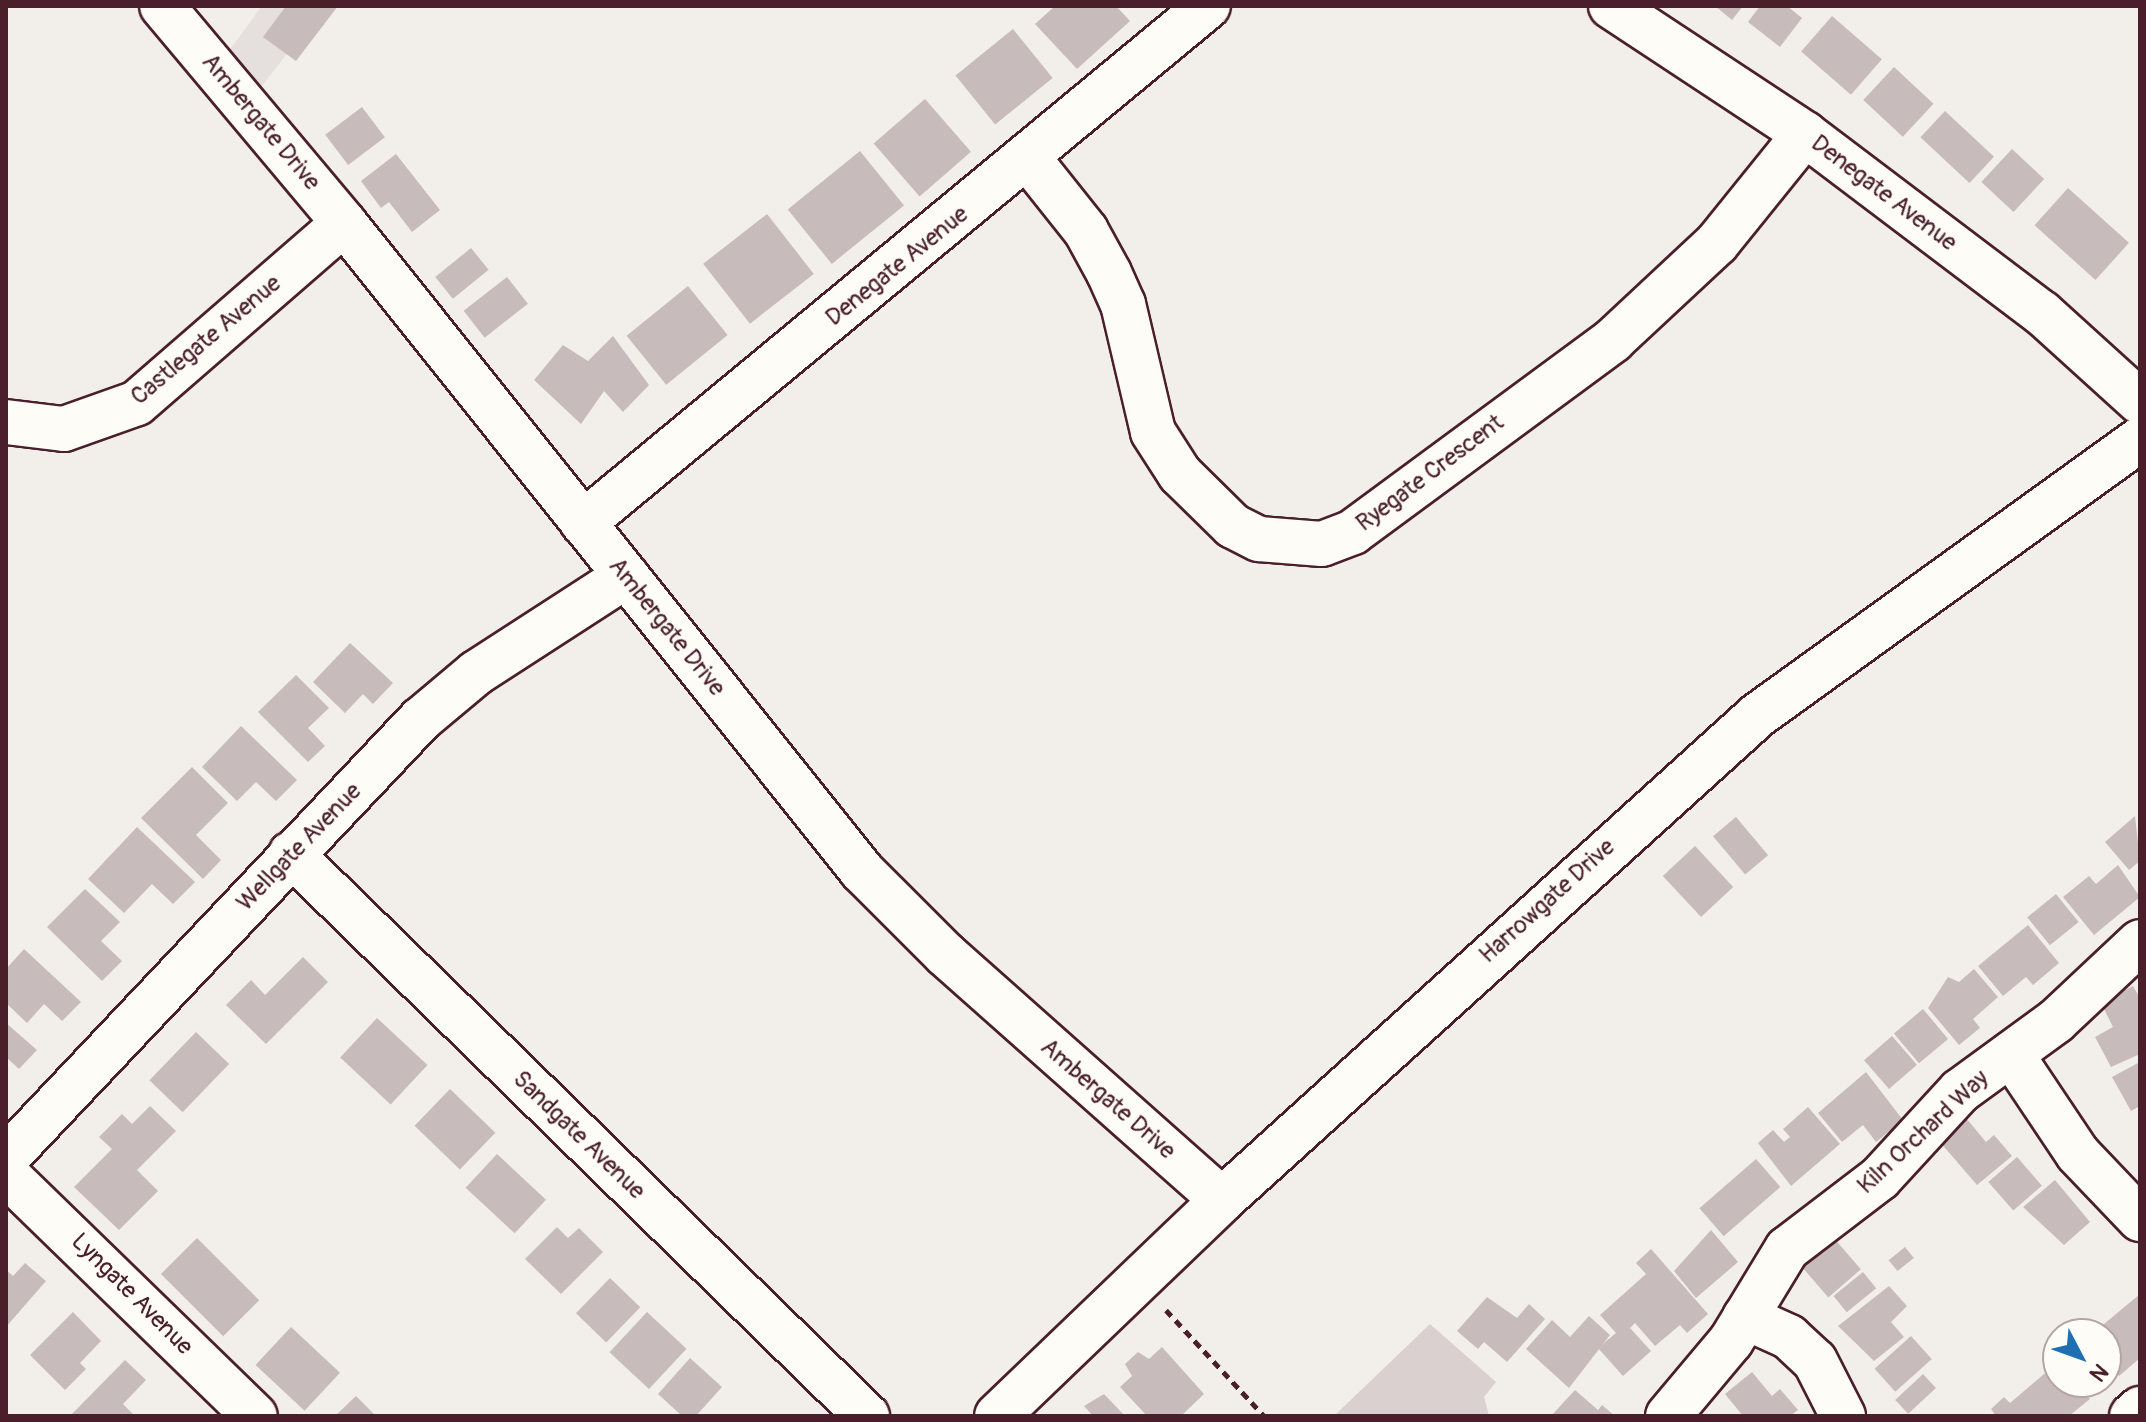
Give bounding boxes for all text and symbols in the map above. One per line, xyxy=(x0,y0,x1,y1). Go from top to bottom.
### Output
street label: Ambergate Drive xyxy=(196,48,326,196)
street label: Denegate Avenue xyxy=(1806,129,1962,257)
street label: Denegate Avenue xyxy=(820,200,974,332)
street label: Castlegate Avenue xyxy=(125,269,287,411)
street label: Ryegate Crescent xyxy=(1351,408,1509,538)
street label: Ambergate Drive xyxy=(603,552,731,702)
street label: Wellgate Avenue xyxy=(231,777,367,917)
street label: Harrowgate Drive xyxy=(1473,833,1621,969)
street label: Ambergate Drive xyxy=(1035,1033,1181,1165)
street label: Kiln Orchard Way xyxy=(1852,1064,1994,1200)
street label: Sandgate Avenue xyxy=(507,1065,651,1205)
street label: Lyngate Avenue xyxy=(65,1227,199,1361)
north arrow xyxy=(2042,1318,2122,1398)
text: N xyxy=(2083,1358,2114,1387)

